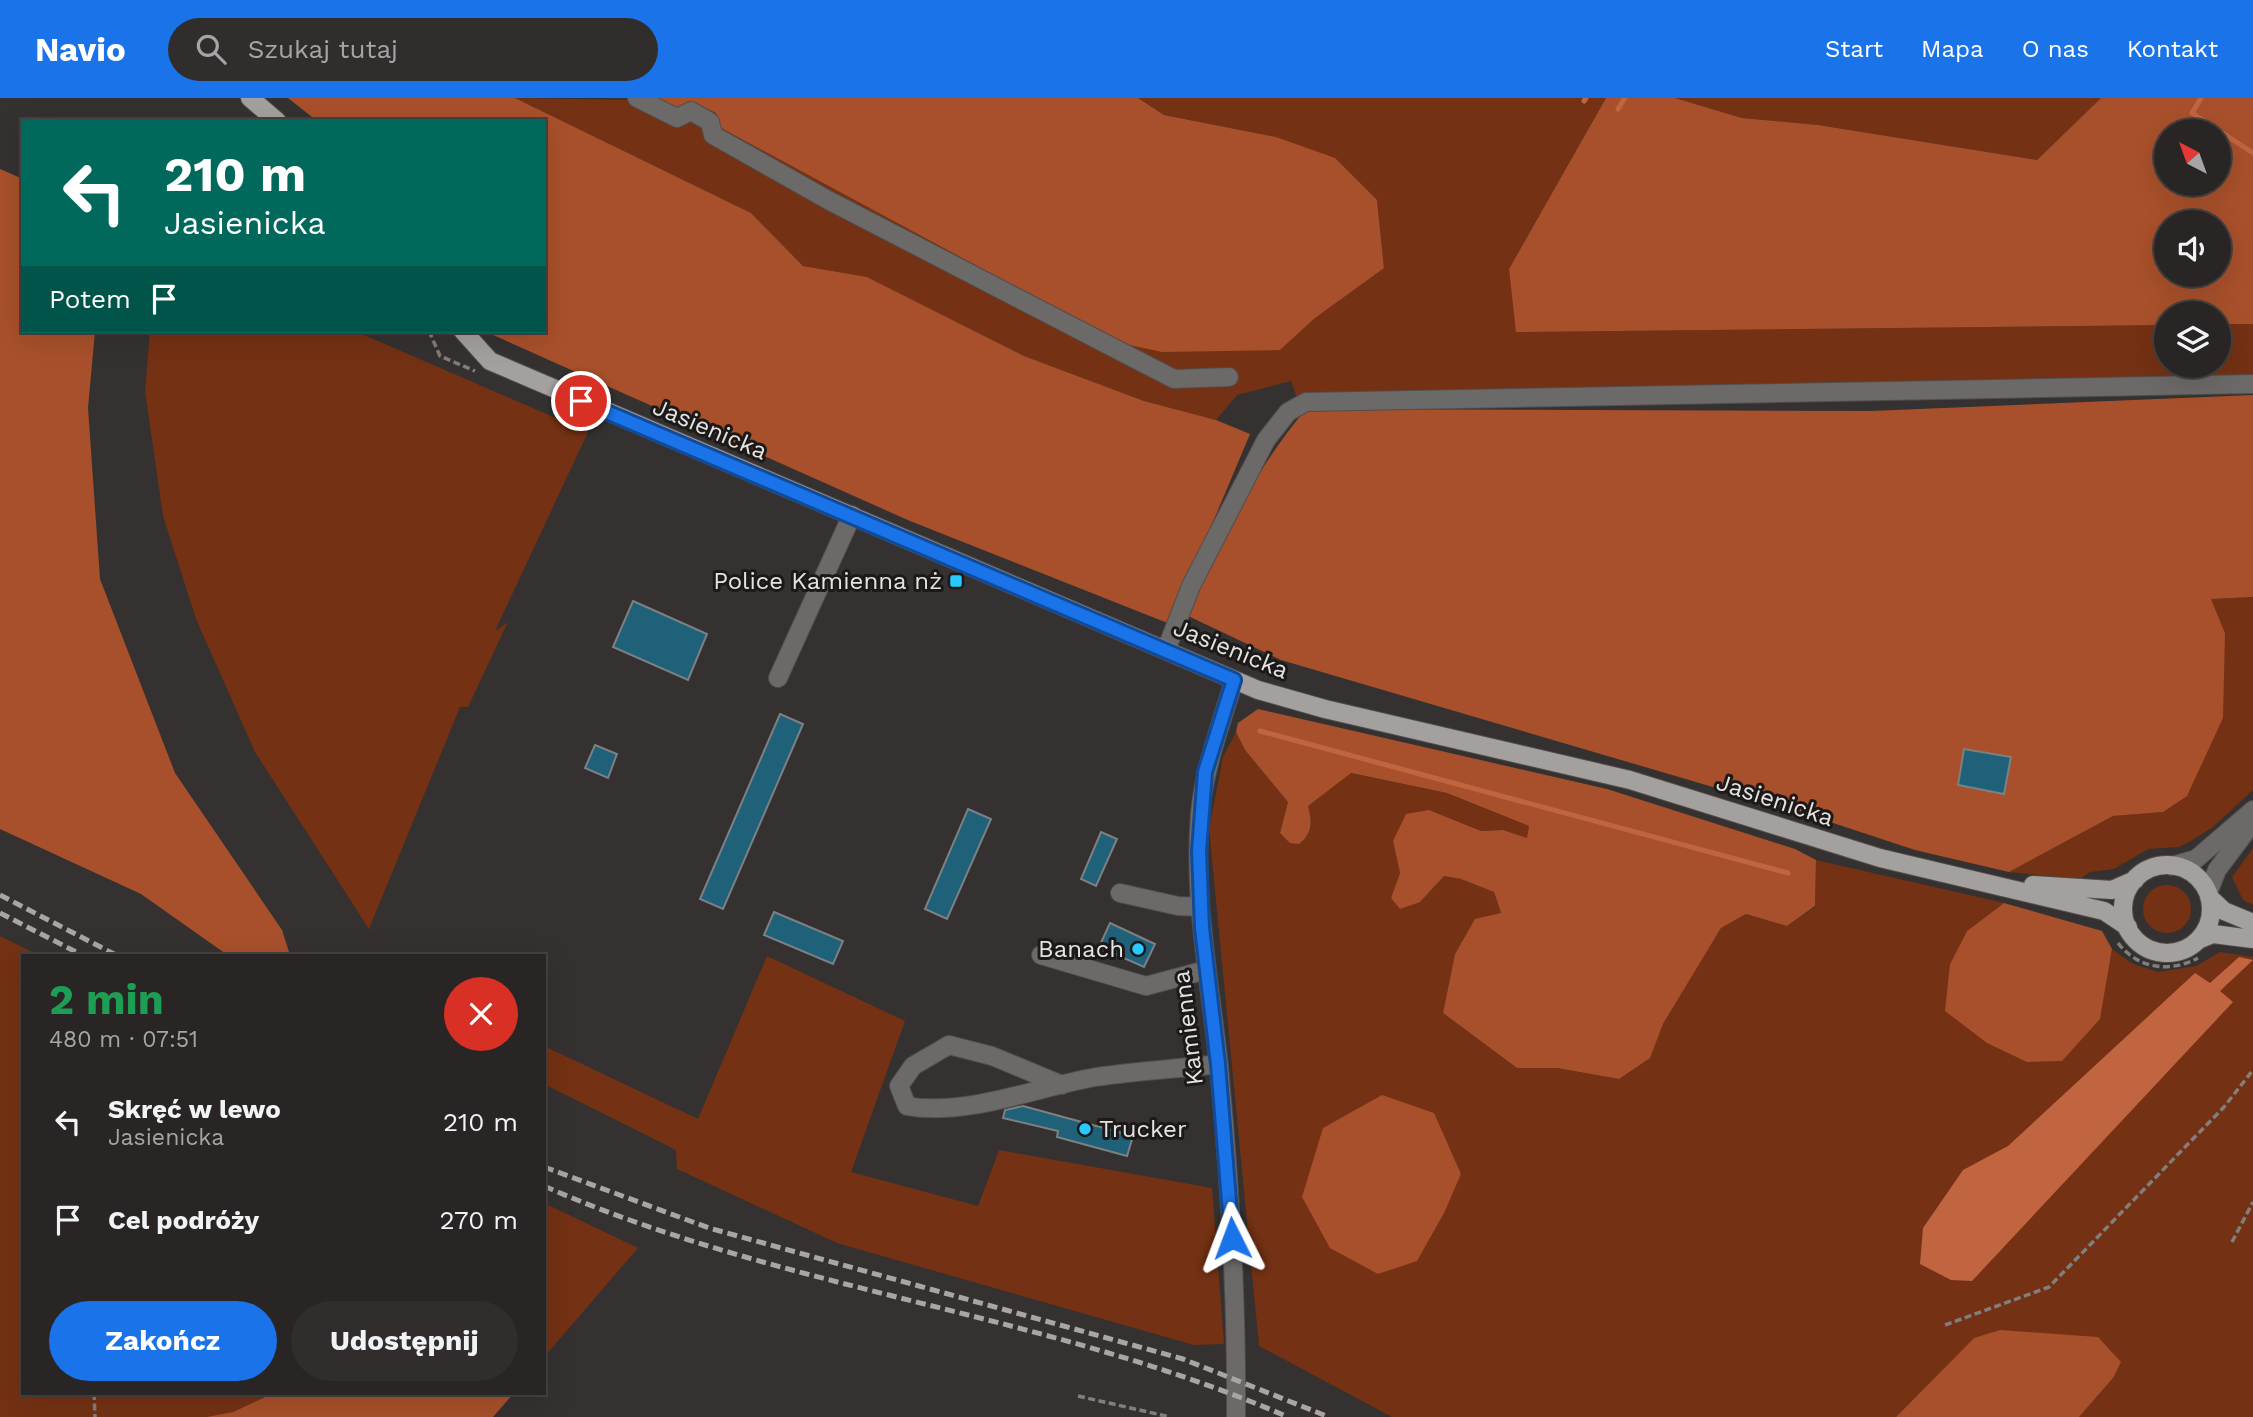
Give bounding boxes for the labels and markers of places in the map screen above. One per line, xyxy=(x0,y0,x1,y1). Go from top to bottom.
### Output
pin xyxy=(551,371,611,431)
place label: Police Kamienna nż xyxy=(713,567,942,595)
marker: Police Kamienna nż xyxy=(948,573,964,589)
place label: Banach xyxy=(1038,935,1124,963)
marker: Banach xyxy=(1130,941,1146,957)
place label: Trucker xyxy=(1099,1115,1187,1143)
marker: Trucker xyxy=(1077,1121,1093,1137)

